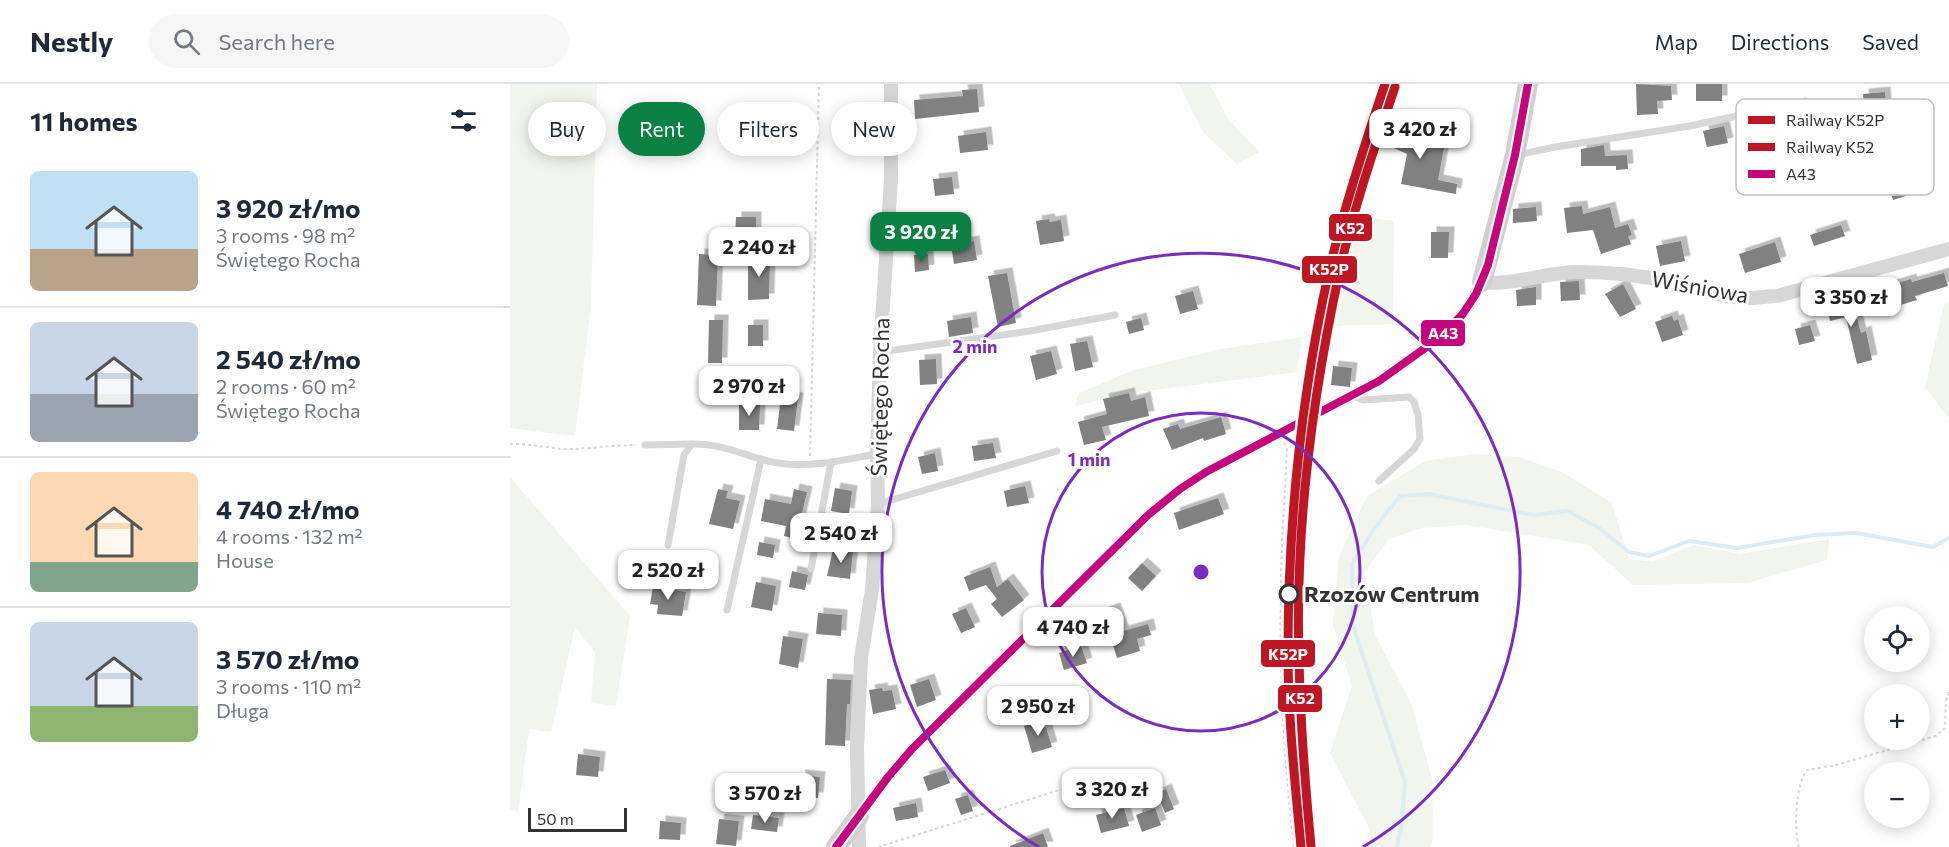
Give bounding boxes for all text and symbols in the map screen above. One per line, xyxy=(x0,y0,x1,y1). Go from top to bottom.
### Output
search box xyxy=(149,14,569,68)
text: Nestly xyxy=(30,24,113,58)
icon: search xyxy=(170,25,203,58)
text: Search here xyxy=(218,28,335,55)
text: Map xyxy=(1655,29,1698,54)
text: Directions xyxy=(1731,29,1829,54)
text: Saved xyxy=(1862,29,1919,54)
legend xyxy=(1736,99,1934,195)
chip: Buy xyxy=(528,102,606,156)
chip: Rent xyxy=(618,102,705,156)
chip: Filters xyxy=(717,102,819,156)
chip: New xyxy=(831,102,917,156)
icon: filters xyxy=(447,104,480,137)
text: 11 homes xyxy=(30,105,138,136)
pin: 3 420 zł xyxy=(1358,109,1482,160)
text: Railway K52P xyxy=(1786,110,1884,129)
text: 3 420 zł xyxy=(1383,116,1457,140)
text: Railway K52 xyxy=(1786,137,1874,156)
text: A43 xyxy=(1786,164,1816,183)
text: 3 920 zł/mo xyxy=(216,192,361,223)
icon: home xyxy=(78,195,150,267)
pin: 3 920 zł xyxy=(859,212,983,263)
line badge: K52 xyxy=(1328,213,1373,242)
text: K52 xyxy=(1335,218,1365,237)
text: 3 920 zł xyxy=(884,219,958,243)
text: 3 rooms · 98 m² xyxy=(216,223,355,247)
pin: 2 240 zł xyxy=(697,227,821,278)
text: 2 240 zł xyxy=(722,234,796,258)
text: Świętego Rocha xyxy=(216,247,360,271)
line badge: K52P xyxy=(1301,255,1358,284)
text: K52P xyxy=(1309,259,1349,278)
street label: Wiśniowa xyxy=(1649,265,1751,308)
pin: 3 350 zł xyxy=(1789,277,1913,328)
text: 3 350 zł xyxy=(1814,284,1888,308)
street label: Świętego Rocha xyxy=(865,317,894,477)
line badge: A43 xyxy=(1420,319,1466,347)
text: A43 xyxy=(1428,323,1458,342)
text: 2 min xyxy=(953,335,997,357)
text: 2 540 zł/mo xyxy=(216,343,361,374)
icon: home xyxy=(78,346,150,418)
pin: 2 970 zł xyxy=(687,366,811,417)
text: 2 970 zł xyxy=(713,373,785,397)
text: 2 rooms · 60 m² xyxy=(216,374,356,398)
text: Świętego Rocha xyxy=(216,398,360,422)
text: 1 min xyxy=(1068,448,1110,470)
text: 4 740 zł/mo xyxy=(216,493,360,524)
icon: home xyxy=(78,496,150,568)
pin: 2 540 zł xyxy=(779,513,903,564)
text: 2 540 zł xyxy=(804,520,878,544)
text: 4 rooms · 132 m² xyxy=(216,524,363,548)
text: House xyxy=(216,548,274,572)
pin: 2 520 zł xyxy=(606,550,730,601)
text: 2 520 zł xyxy=(632,557,704,581)
centre of rings xyxy=(1191,562,1211,582)
place label: Rzozów Centrum xyxy=(1304,580,1479,607)
marker: Rzozów Centrum xyxy=(1279,584,1299,604)
map controls xyxy=(1864,606,1930,828)
button: locate xyxy=(1864,606,1930,672)
pin: 4 740 zł xyxy=(1011,607,1135,658)
text: 4 740 zł xyxy=(1037,614,1109,638)
line badge: K52P xyxy=(1260,639,1316,668)
text: 3 570 zł/mo xyxy=(216,643,359,674)
text: K52P xyxy=(1268,644,1308,663)
icon: home xyxy=(78,646,150,718)
text: 3 rooms · 110 m² xyxy=(216,674,361,698)
line badge: K52 xyxy=(1277,684,1323,713)
button: + xyxy=(1864,684,1930,750)
pin: 2 950 zł xyxy=(976,686,1100,737)
text: K52 xyxy=(1285,688,1315,707)
text: 2 950 zł xyxy=(1001,693,1075,717)
text: Długa xyxy=(216,698,269,722)
button: − xyxy=(1864,762,1930,828)
pin: 3 320 zł xyxy=(1050,769,1174,820)
pin: 3 570 zł xyxy=(703,773,827,824)
text: 3 320 zł xyxy=(1076,776,1148,800)
text: 3 570 zł xyxy=(729,780,801,804)
scale bar xyxy=(528,805,627,832)
text: 50 m xyxy=(537,809,574,828)

